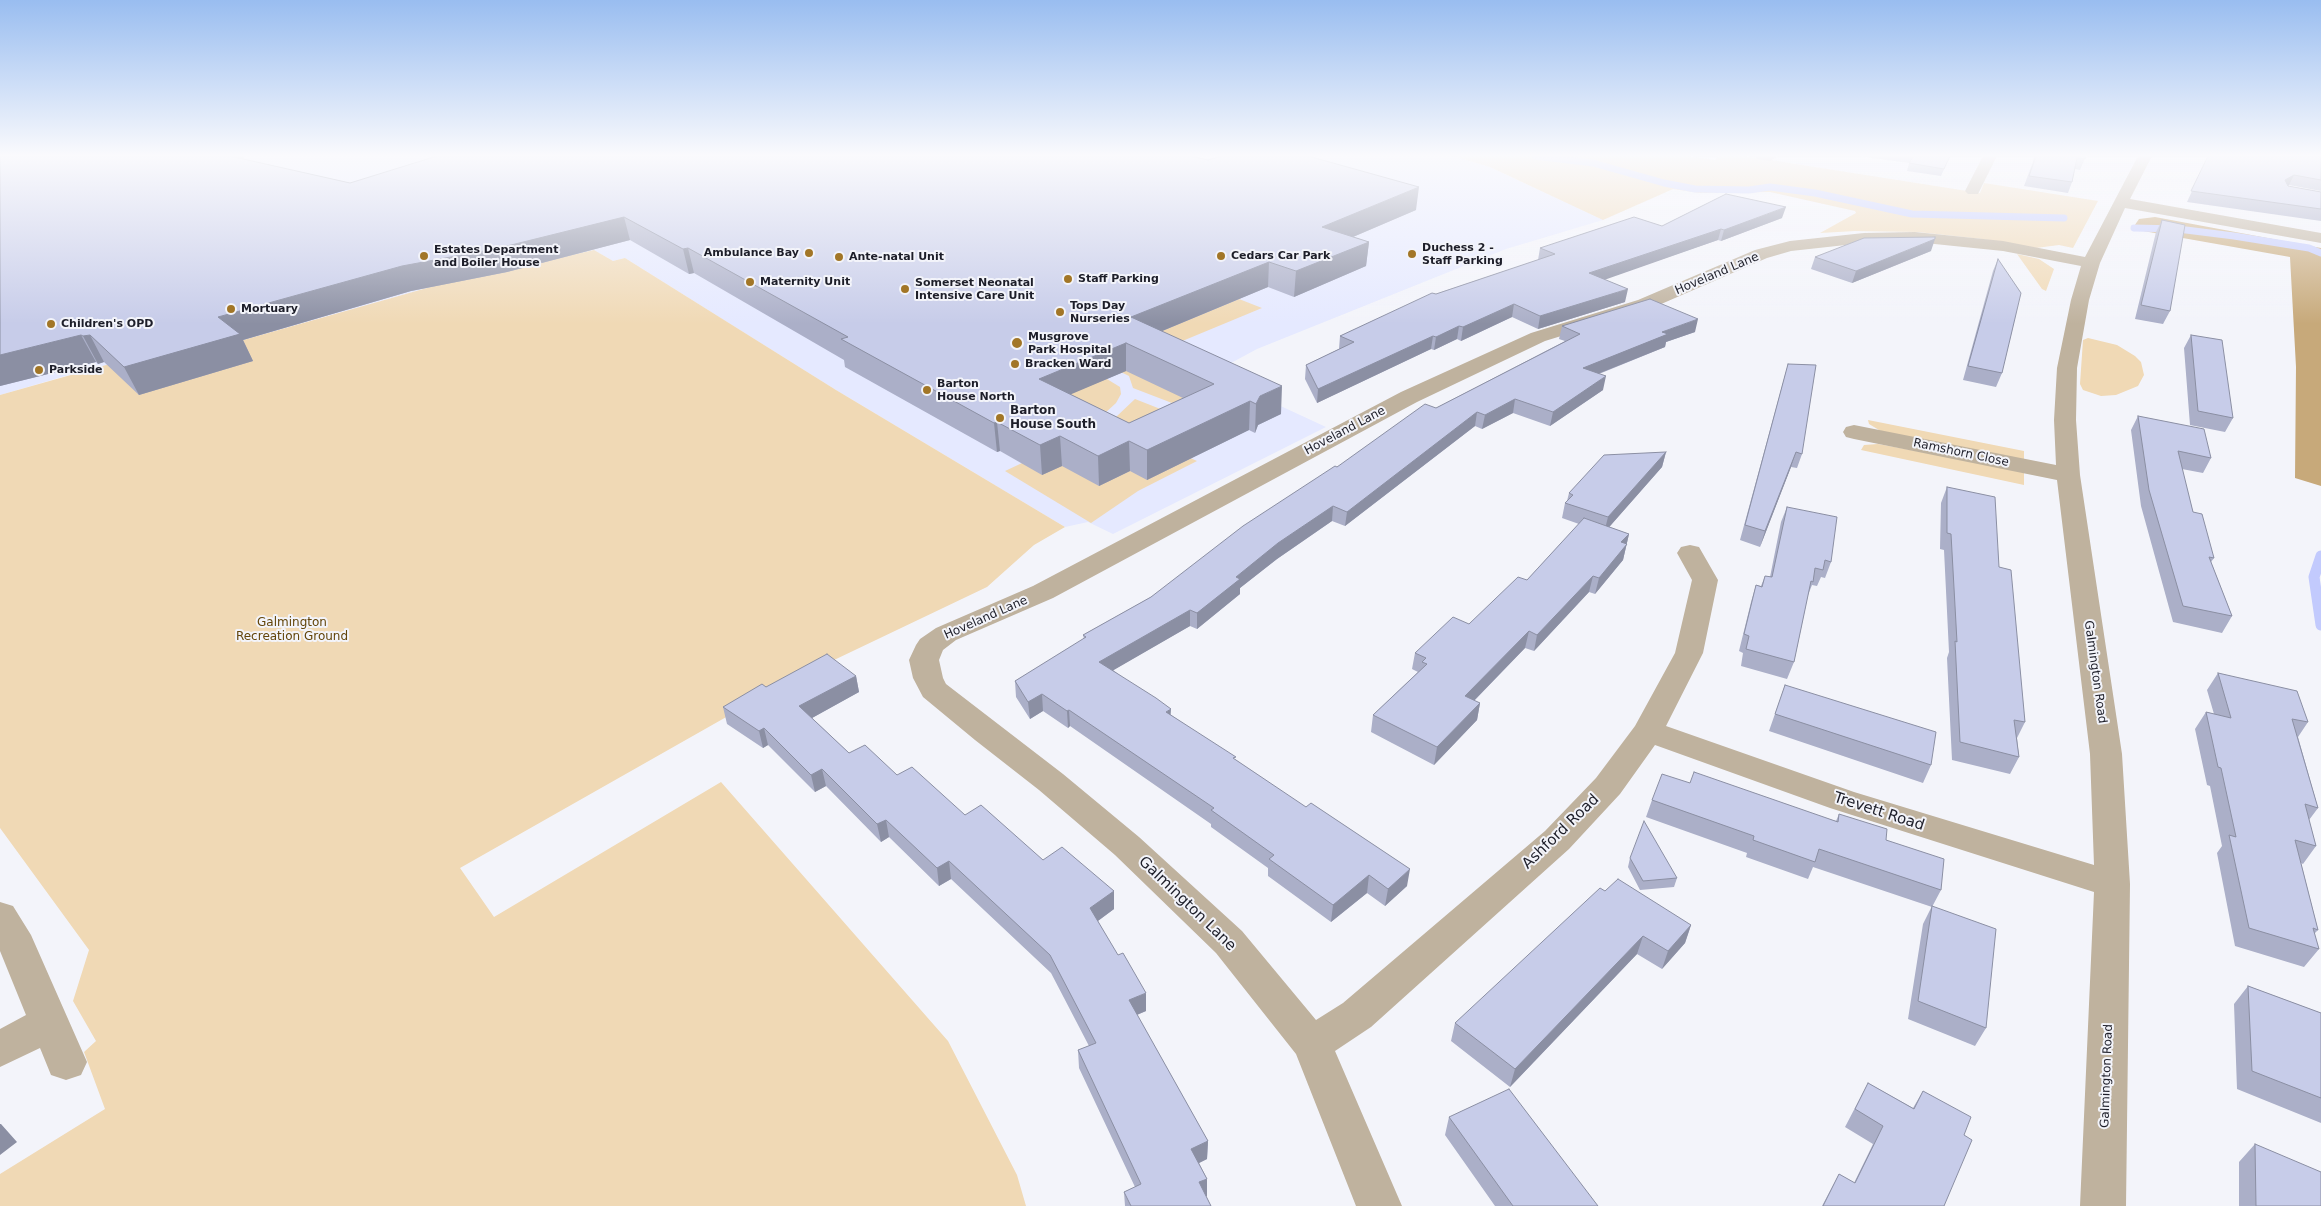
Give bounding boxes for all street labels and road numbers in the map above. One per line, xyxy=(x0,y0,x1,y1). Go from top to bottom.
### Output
street label: Hoveland Lane xyxy=(1673,250,1761,298)
street label: Hoveland Lane xyxy=(1302,404,1388,458)
street label: Ramshorn Close xyxy=(1912,436,2010,470)
street label: Hoveland Lane xyxy=(942,593,1030,643)
street label: Galmington Road xyxy=(2081,620,2109,724)
street label: Trevett Road xyxy=(1831,789,1927,835)
street label: Ashford Road xyxy=(1519,791,1603,873)
street label: Galmington Lane xyxy=(1135,853,1239,955)
street label: Galmington Road xyxy=(2098,1024,2116,1128)

